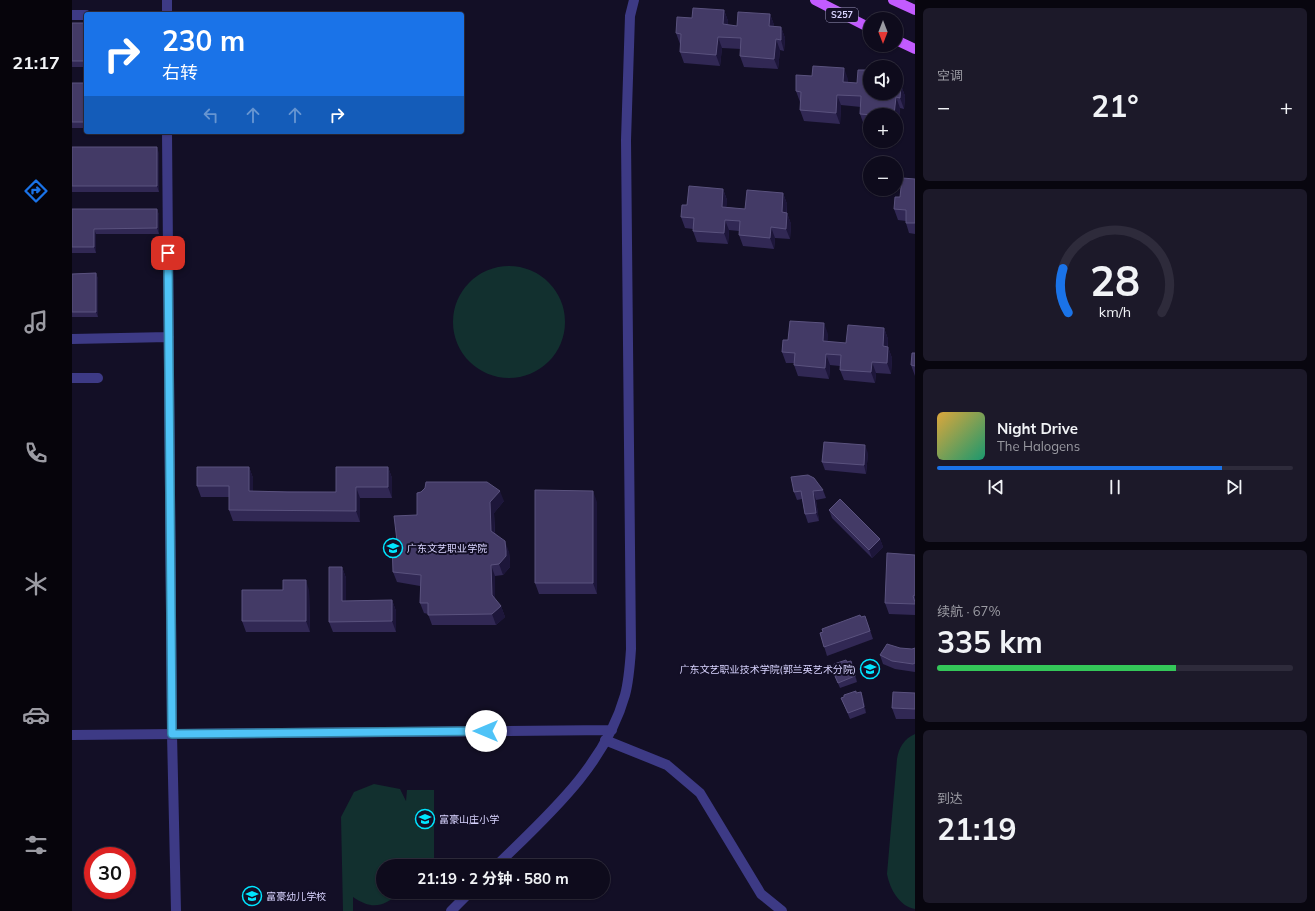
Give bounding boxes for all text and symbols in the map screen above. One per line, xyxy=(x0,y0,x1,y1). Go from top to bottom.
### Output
road number: S257 xyxy=(826,8,858,22)
north arrow xyxy=(863,12,903,52)
map controls xyxy=(863,12,903,196)
text: 230 m xyxy=(162,23,245,58)
icon: right xyxy=(96,28,148,80)
text: 21:17 xyxy=(12,51,60,74)
button: sound xyxy=(863,60,903,100)
text: 右转 xyxy=(162,61,198,84)
text: 空调 xyxy=(937,67,963,83)
text: 21° xyxy=(1091,87,1139,125)
text: − xyxy=(937,93,950,121)
text: + xyxy=(1280,93,1293,121)
icon: left xyxy=(200,104,222,126)
icon: ahead xyxy=(242,104,264,126)
icon: ahead xyxy=(284,104,306,126)
icon: right xyxy=(326,104,348,126)
button: + xyxy=(863,108,903,148)
button: − xyxy=(863,156,903,196)
icon: directions xyxy=(22,177,50,205)
pin xyxy=(151,236,185,270)
icon: arrive xyxy=(157,242,179,264)
text: 28 xyxy=(1090,254,1140,306)
text: km/h xyxy=(1099,302,1131,320)
icon: music xyxy=(22,308,50,336)
text: Night Drive xyxy=(997,419,1078,438)
text: The Halogens xyxy=(997,438,1080,454)
icon: phone xyxy=(22,439,50,467)
icon: previous xyxy=(985,476,1007,498)
icon: pause xyxy=(1104,476,1126,498)
icon: next xyxy=(1223,476,1245,498)
school or university icon: 广东文艺职业学院 xyxy=(382,537,404,559)
place label: 广东文艺职业学院 xyxy=(407,542,487,555)
icon: climate xyxy=(22,570,50,598)
text: 续航 · 67% xyxy=(937,603,1001,619)
text: 335 km xyxy=(937,623,1043,661)
school or university icon: 广东文艺职业技术学院(郭兰英艺术分院) xyxy=(859,658,881,680)
place label: 广东文艺职业技术学院(郭兰英艺术分院) xyxy=(680,663,856,676)
icon: car xyxy=(22,701,50,729)
position arrow xyxy=(465,710,507,752)
text: 到达 xyxy=(937,790,963,806)
school or university icon: 富豪山庄小学 xyxy=(414,808,436,830)
text: 21:19 xyxy=(937,810,1016,848)
place label: 富豪山庄小学 xyxy=(439,813,499,826)
icon: filters xyxy=(22,831,50,859)
speed limit sign: 30 xyxy=(84,847,136,899)
text: 21:19 · 2 分钟 · 580 m xyxy=(417,869,569,888)
school or university icon: 富豪幼儿学校 xyxy=(241,885,263,907)
place label: 富豪幼儿学校 xyxy=(266,890,326,903)

